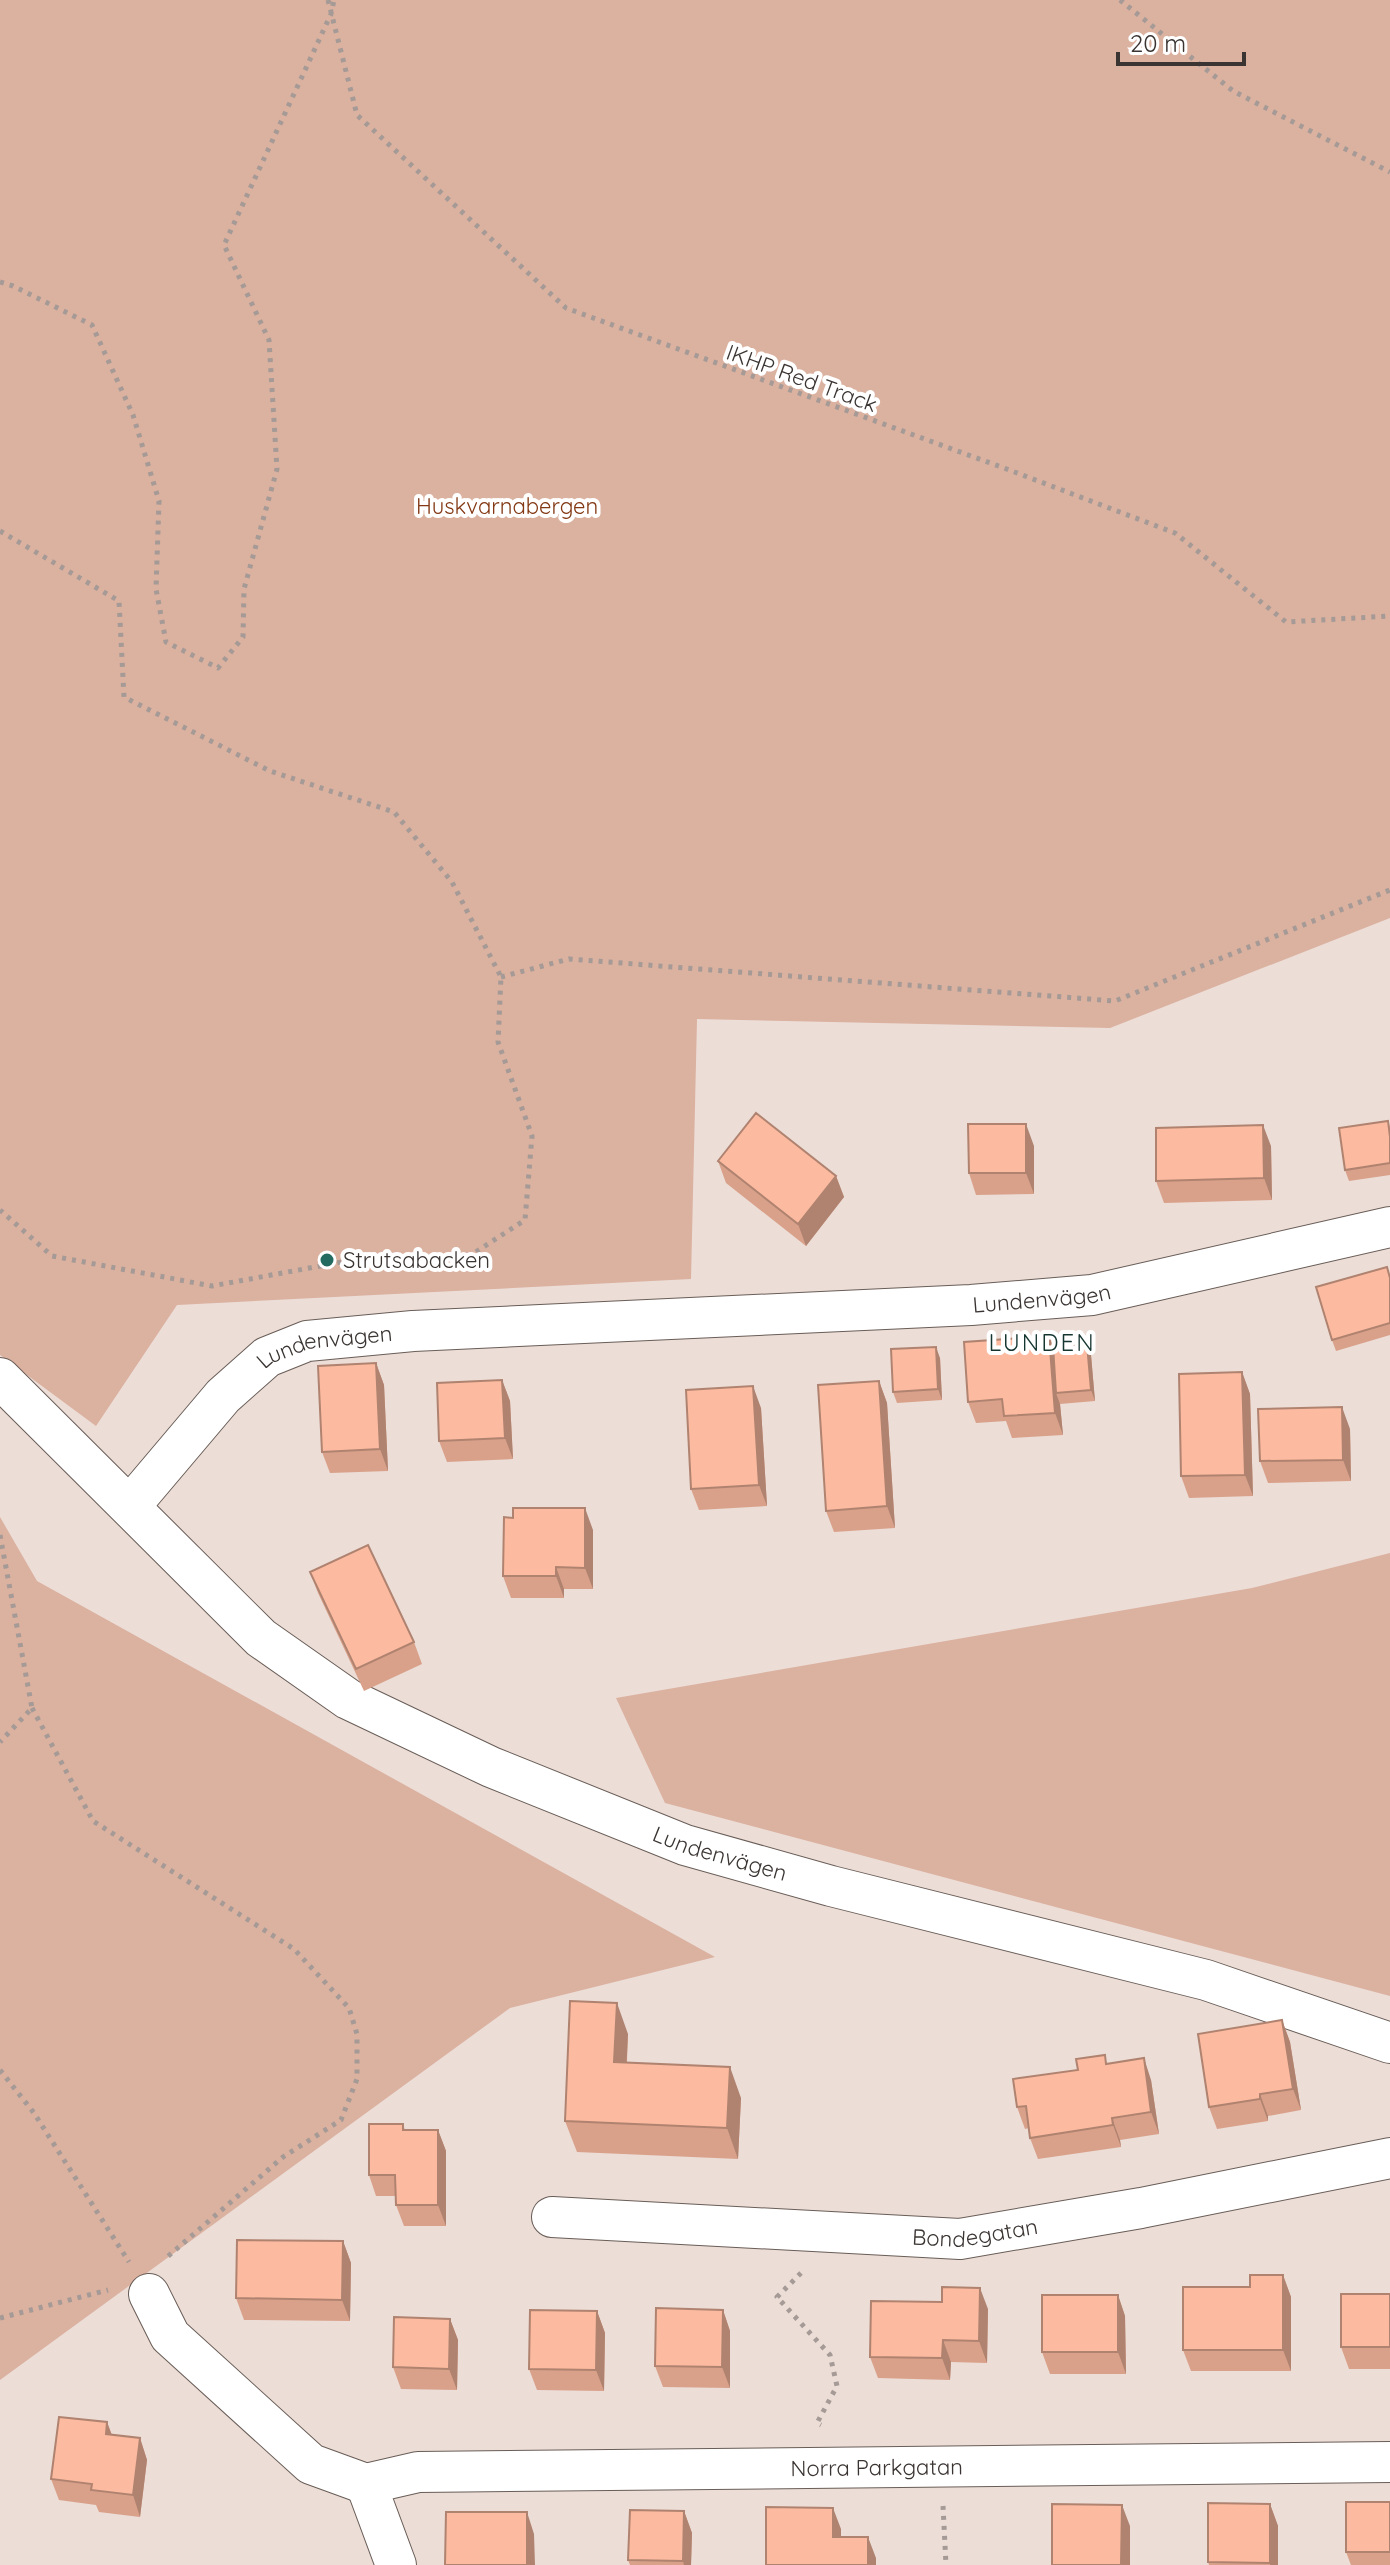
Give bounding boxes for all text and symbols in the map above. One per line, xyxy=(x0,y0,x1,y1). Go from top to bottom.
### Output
scale bar xyxy=(1118,16,1244,66)
text: 20 m xyxy=(1130,28,1186,58)
street label: IKHP Red Track xyxy=(723,338,881,418)
park label: Huskvarnabergen xyxy=(416,492,598,520)
place label: Strutsabacken xyxy=(343,1246,490,1274)
marker: Strutsabacken xyxy=(318,1251,336,1269)
street label: Lundenvägen xyxy=(971,1277,1114,1319)
street label: Lundenvägen xyxy=(250,1319,393,1374)
district label: LUNDEN xyxy=(988,1327,1096,1357)
street label: Lundenvägen xyxy=(649,1820,790,1887)
street label: Bondegatan xyxy=(911,2212,1040,2253)
street label: Norra Parkgatan xyxy=(790,2452,963,2482)

